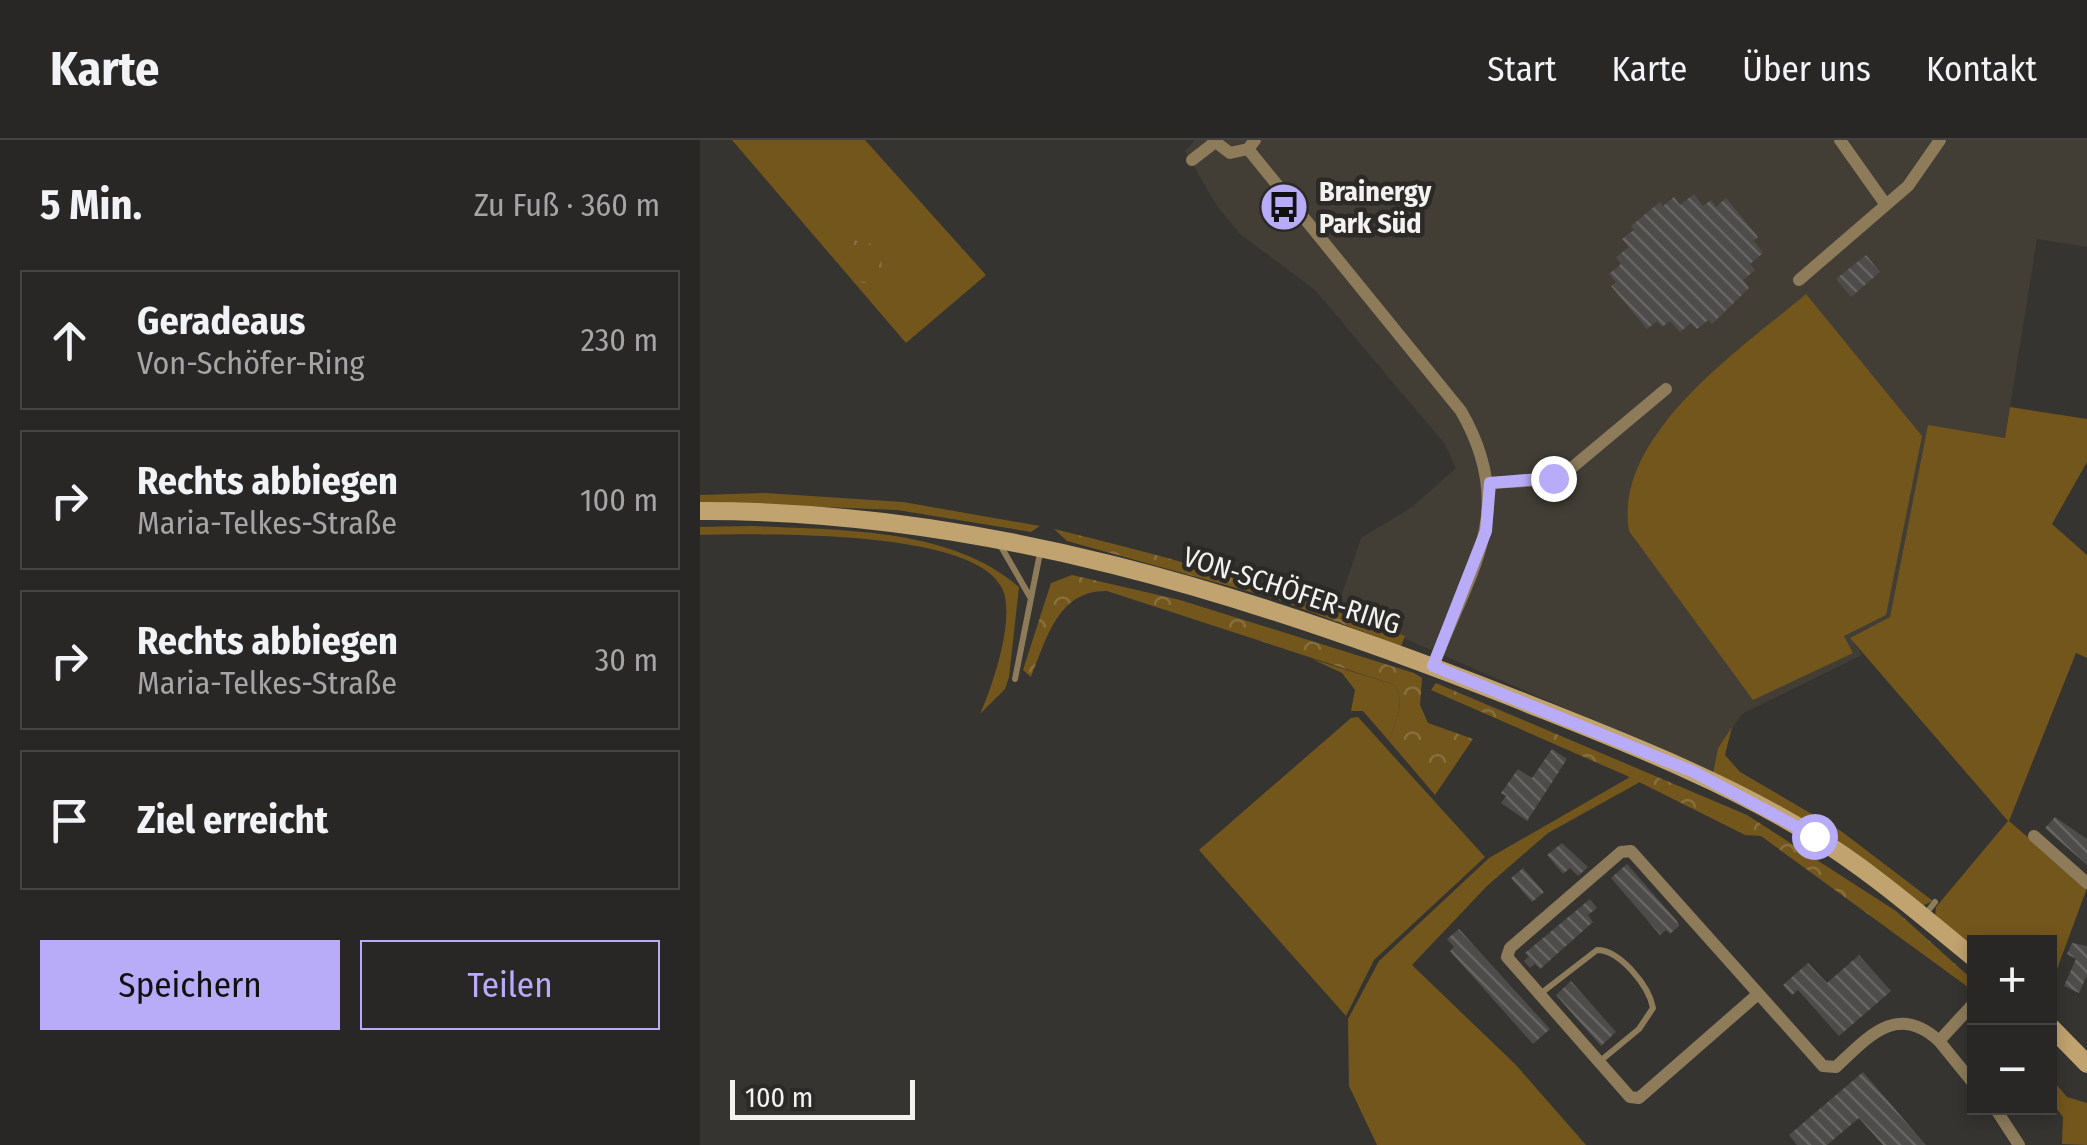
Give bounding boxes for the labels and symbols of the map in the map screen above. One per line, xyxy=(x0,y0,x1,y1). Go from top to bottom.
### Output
place label: Brainergy Park Süd xyxy=(1319,175,1432,240)
bus stop icon: Brainergy Park Süd xyxy=(1258,181,1310,233)
route end xyxy=(1531,456,1577,502)
street label: VON-SCHÖFER-RING xyxy=(1179,540,1405,641)
route start xyxy=(1792,814,1838,860)
scale bar xyxy=(730,1075,915,1120)

